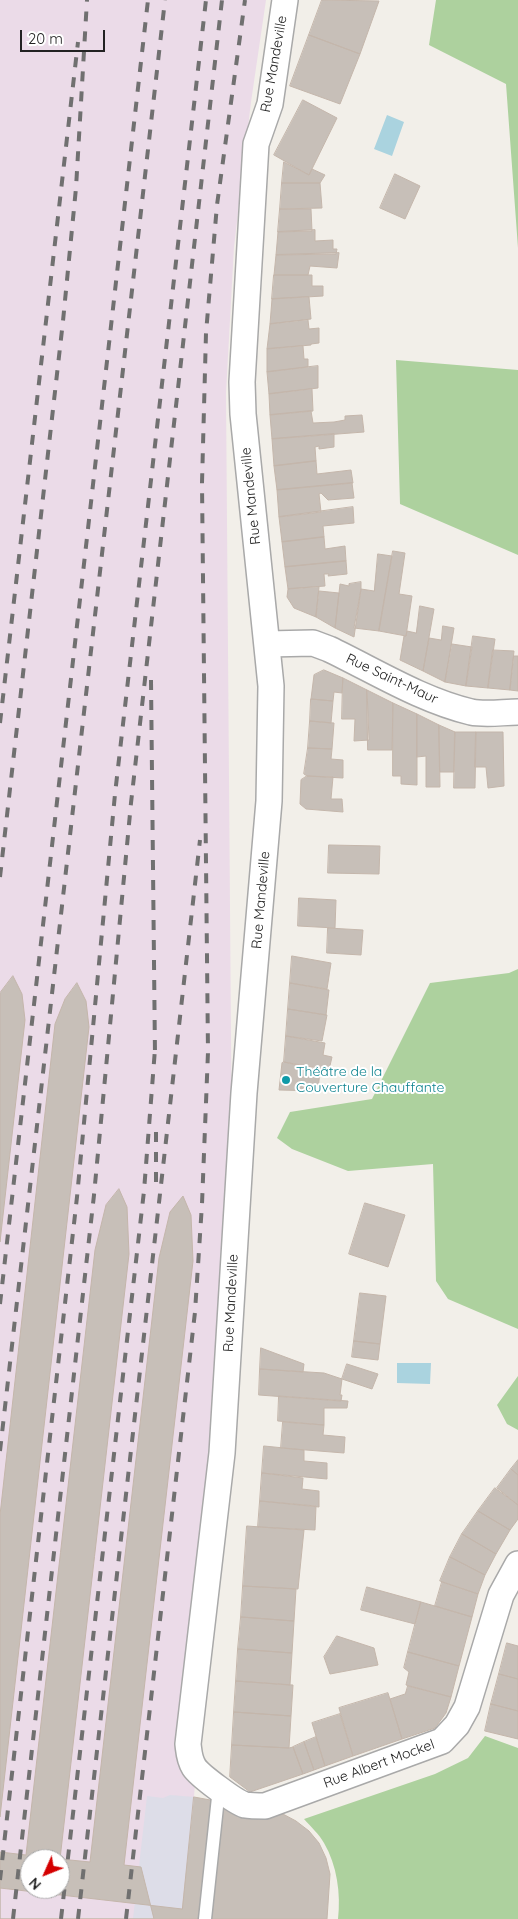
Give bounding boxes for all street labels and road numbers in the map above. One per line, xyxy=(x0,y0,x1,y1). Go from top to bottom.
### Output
street label: Rue Mandeville xyxy=(257,14,291,114)
street label: Rue Mandeville xyxy=(238,446,264,546)
street label: Rue Saint-Maur xyxy=(343,650,441,708)
street label: Rue Mandeville xyxy=(248,850,274,950)
street label: Rue Mandeville xyxy=(220,1254,242,1352)
street label: Rue Albert Mockel xyxy=(321,1736,437,1792)

